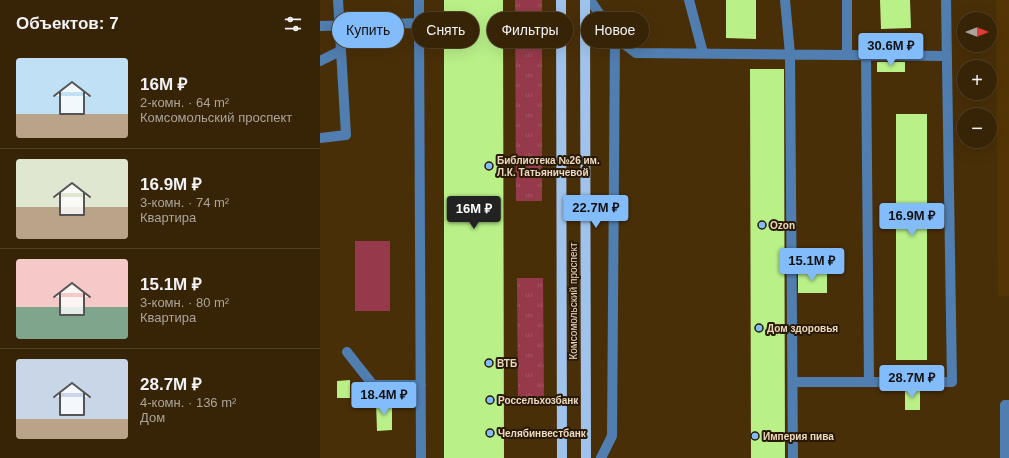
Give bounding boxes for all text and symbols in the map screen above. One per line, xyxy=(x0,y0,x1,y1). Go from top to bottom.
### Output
chip: Купить xyxy=(332,12,404,48)
chip: Снять xyxy=(412,12,479,48)
chip: Фильтры xyxy=(487,12,573,48)
chip: Новое xyxy=(581,12,649,48)
north arrow xyxy=(957,12,997,52)
map controls xyxy=(957,12,997,148)
icon: filters xyxy=(282,13,304,35)
text: Объектов: 7 xyxy=(16,14,119,33)
pin: 30.6M ₽ xyxy=(854,33,928,67)
text: 30.6M ₽ xyxy=(867,38,915,53)
button: + xyxy=(957,60,997,100)
icon: home xyxy=(48,74,96,122)
text: 16M ₽ xyxy=(140,75,188,94)
text: 2-комн. · 64 m² xyxy=(140,95,229,110)
button: − xyxy=(957,108,997,148)
text: Комсомольский проспект xyxy=(140,110,292,125)
place label: Библиотека №26 им. Л.К. Татьяничевой xyxy=(497,155,600,178)
marker: Библиотека №26 им. Л.К. Татьяничевой xyxy=(484,161,494,171)
icon: home xyxy=(48,175,96,223)
text: 16.9M ₽ xyxy=(140,175,202,194)
text: 3-комн. · 74 m² xyxy=(140,195,229,210)
pin: 22.7M ₽ xyxy=(559,195,633,229)
pin: 16M ₽ xyxy=(446,196,502,230)
text: 22.7M ₽ xyxy=(572,200,620,215)
text: 16M ₽ xyxy=(456,201,492,216)
pin: 16.9M ₽ xyxy=(875,203,949,237)
text: 16.9M ₽ xyxy=(888,208,936,223)
text: Квартира xyxy=(140,210,196,225)
marker: Ozon xyxy=(757,220,767,230)
place label: Ozon xyxy=(770,220,795,231)
street label: Комсомольский проспект xyxy=(568,242,579,360)
pin: 15.1M ₽ xyxy=(775,248,849,282)
text: 15.1M ₽ xyxy=(788,253,836,268)
icon: home xyxy=(48,275,96,323)
text: 15.1M ₽ xyxy=(140,275,202,294)
text: 3-комн. · 80 m² xyxy=(140,295,229,310)
text: Квартира xyxy=(140,310,196,325)
marker: Дом здоровья xyxy=(754,323,764,333)
place label: Дом здоровья xyxy=(767,323,838,334)
marker: ВТБ xyxy=(484,358,494,368)
place label: ВТБ xyxy=(497,358,517,369)
pin: 28.7M ₽ xyxy=(875,365,949,399)
text: 28.7M ₽ xyxy=(888,370,936,385)
icon: home xyxy=(48,375,96,423)
text: 28.7M ₽ xyxy=(140,375,202,394)
pin: 18.4M ₽ xyxy=(347,382,421,416)
text: 18.4M ₽ xyxy=(360,387,408,402)
text: 4-комн. · 136 m² xyxy=(140,395,236,410)
marker: Россельхозбанк xyxy=(485,395,495,405)
place label: Россельхозбанк xyxy=(498,395,579,406)
text: Дом xyxy=(140,410,165,425)
marker: Челябинвестбанк xyxy=(485,428,495,438)
place label: Челябинвестбанк xyxy=(498,428,587,439)
marker: Империя пива xyxy=(750,431,760,441)
place label: Империя пива xyxy=(763,431,834,442)

